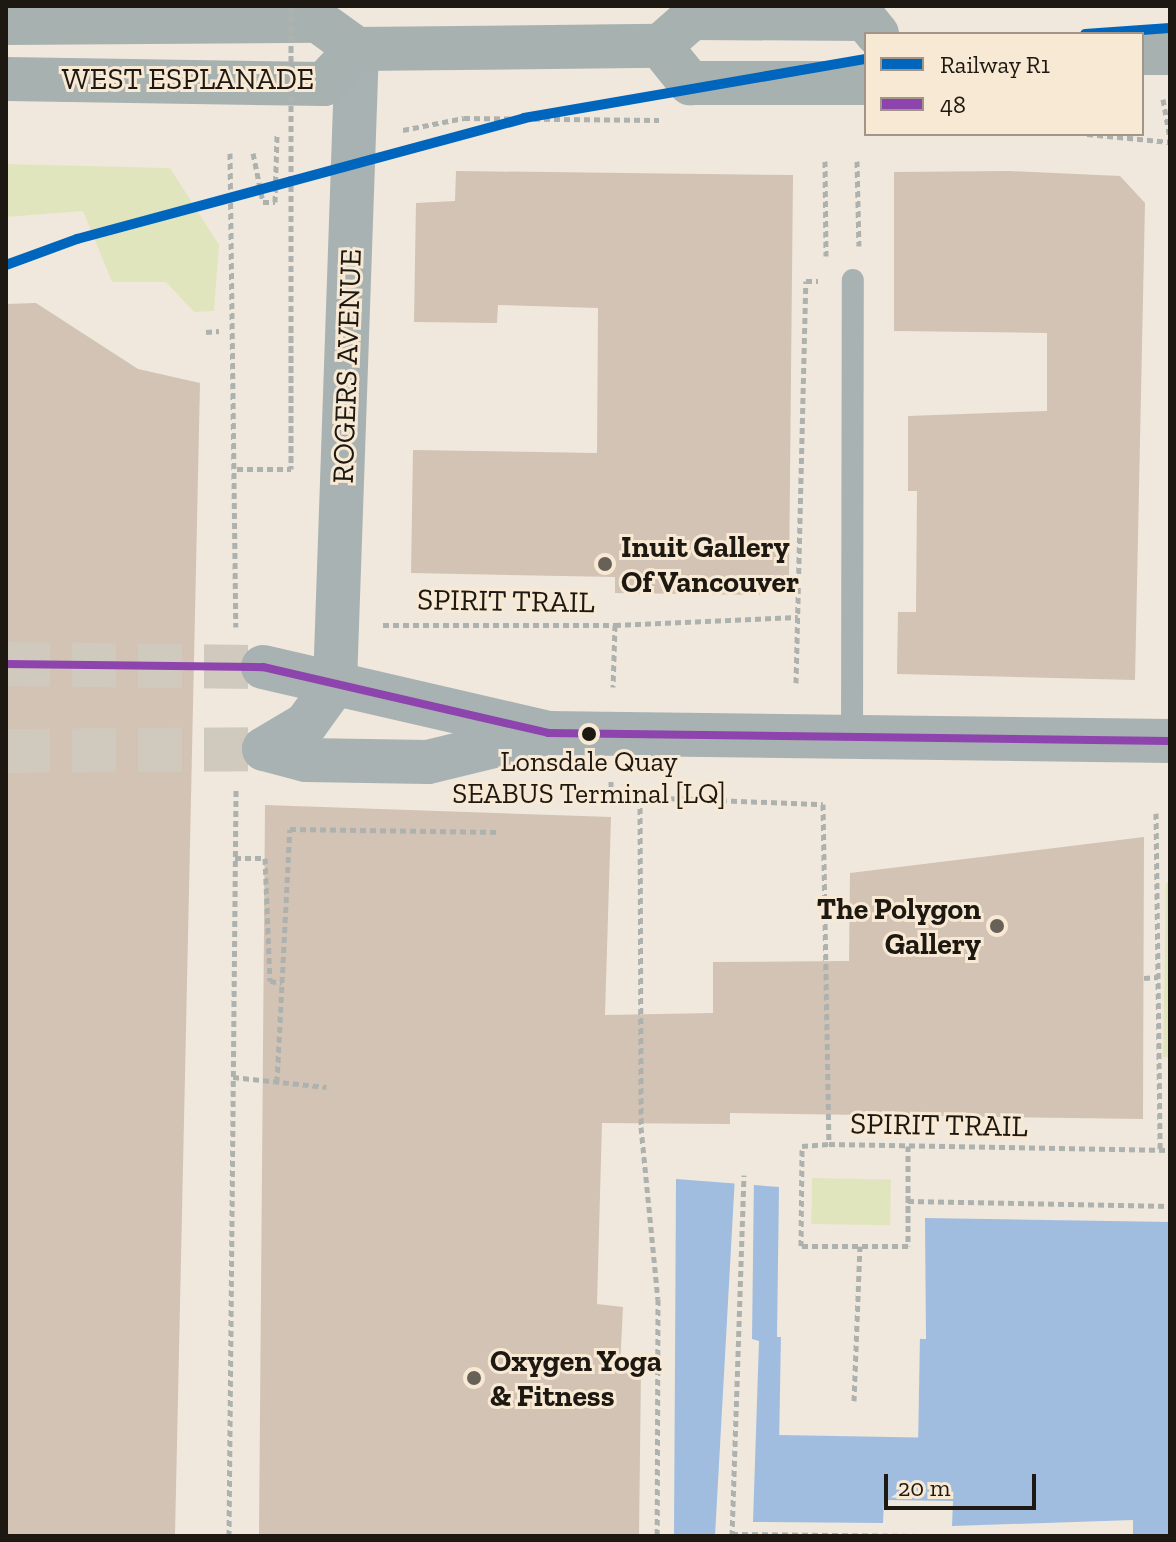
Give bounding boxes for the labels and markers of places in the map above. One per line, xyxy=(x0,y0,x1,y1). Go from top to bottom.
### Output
place label: Inuit Gallery Of Vancouver xyxy=(621,529,800,600)
marker: Inuit Gallery Of Vancouver xyxy=(596,555,614,573)
marker: Lonsdale Quay SEABUS Terminal [LQ] xyxy=(581,726,597,742)
place label: Lonsdale Quay SEABUS Terminal [LQ] xyxy=(452,745,726,811)
place label: The Polygon Gallery xyxy=(817,891,981,962)
marker: The Polygon Gallery xyxy=(988,917,1006,935)
place label: Oxygen Yoga & Fitness xyxy=(490,1343,663,1414)
marker: Oxygen Yoga & Fitness xyxy=(465,1369,483,1387)

